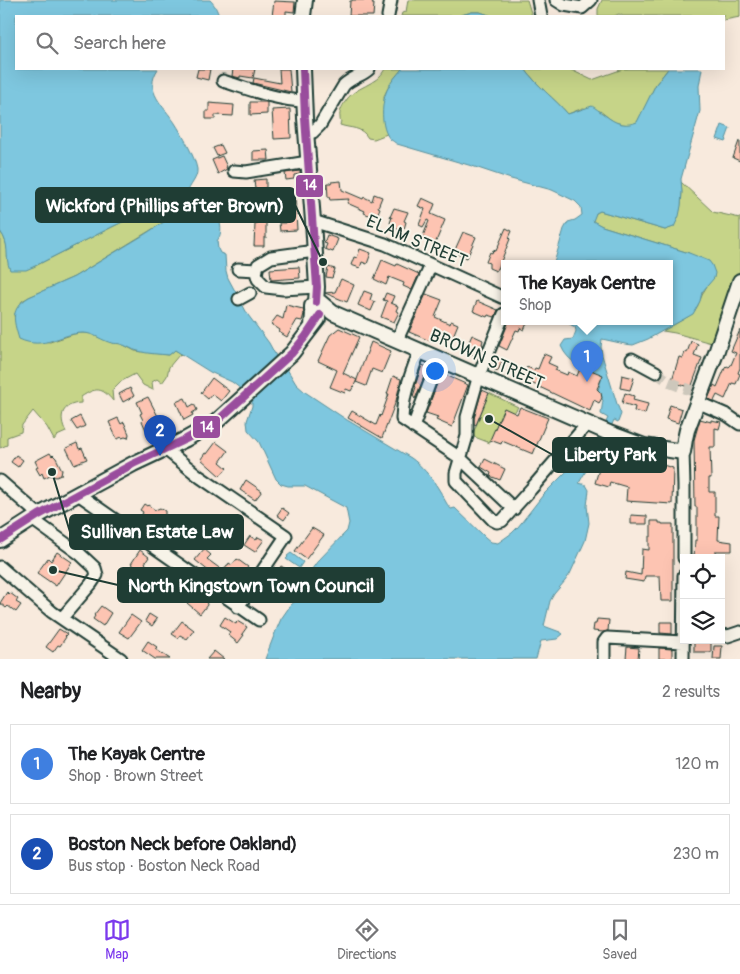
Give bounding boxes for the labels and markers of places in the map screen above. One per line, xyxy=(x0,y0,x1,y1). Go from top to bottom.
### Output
callout: Wickford (Phillips after Brown) xyxy=(36,188,295,222)
pin: 1 xyxy=(571,341,603,382)
pin: 2 xyxy=(144,415,176,456)
callout: Liberty Park xyxy=(553,438,666,472)
callout: Sullivan Estate Law xyxy=(70,515,243,549)
callout: North Kingstown Town Council xyxy=(118,568,384,602)

